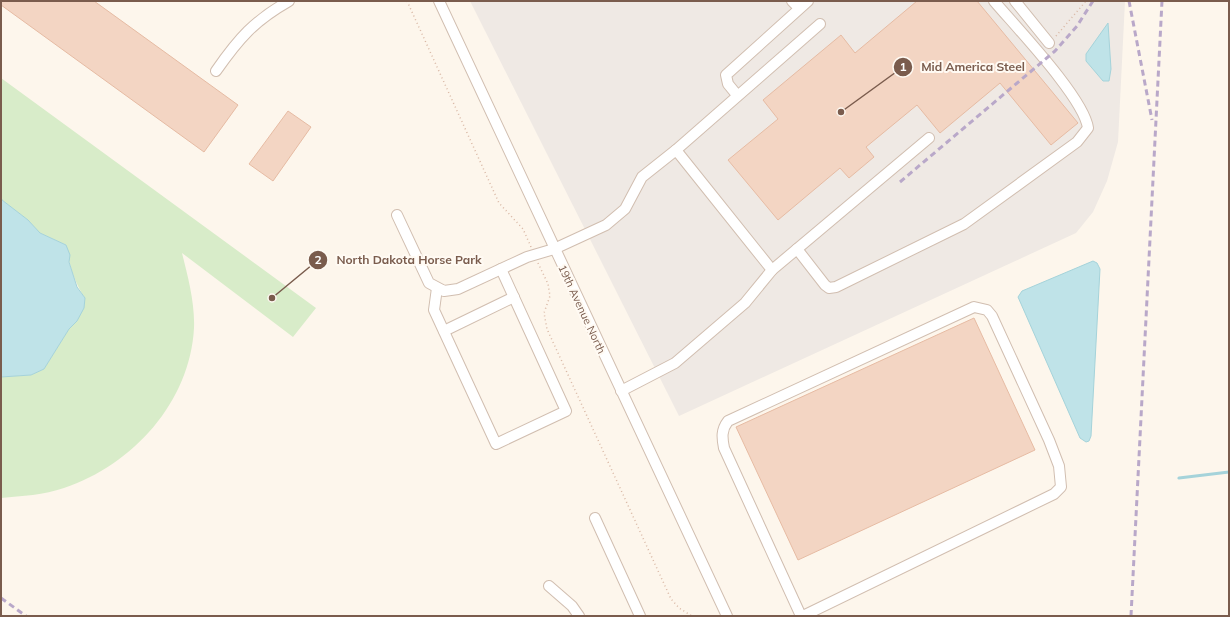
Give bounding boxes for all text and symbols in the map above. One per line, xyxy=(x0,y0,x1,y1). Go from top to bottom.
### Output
callout: Mid America Steel xyxy=(893,55,1032,79)
text: 1 xyxy=(899,59,907,74)
text: Mid America Steel xyxy=(921,59,1025,74)
callout: North Dakota Horse Park xyxy=(308,248,489,272)
text: 2 xyxy=(314,252,322,267)
text: North Dakota Horse Park xyxy=(336,252,482,267)
street label: 19th Avenue North xyxy=(555,262,609,356)

